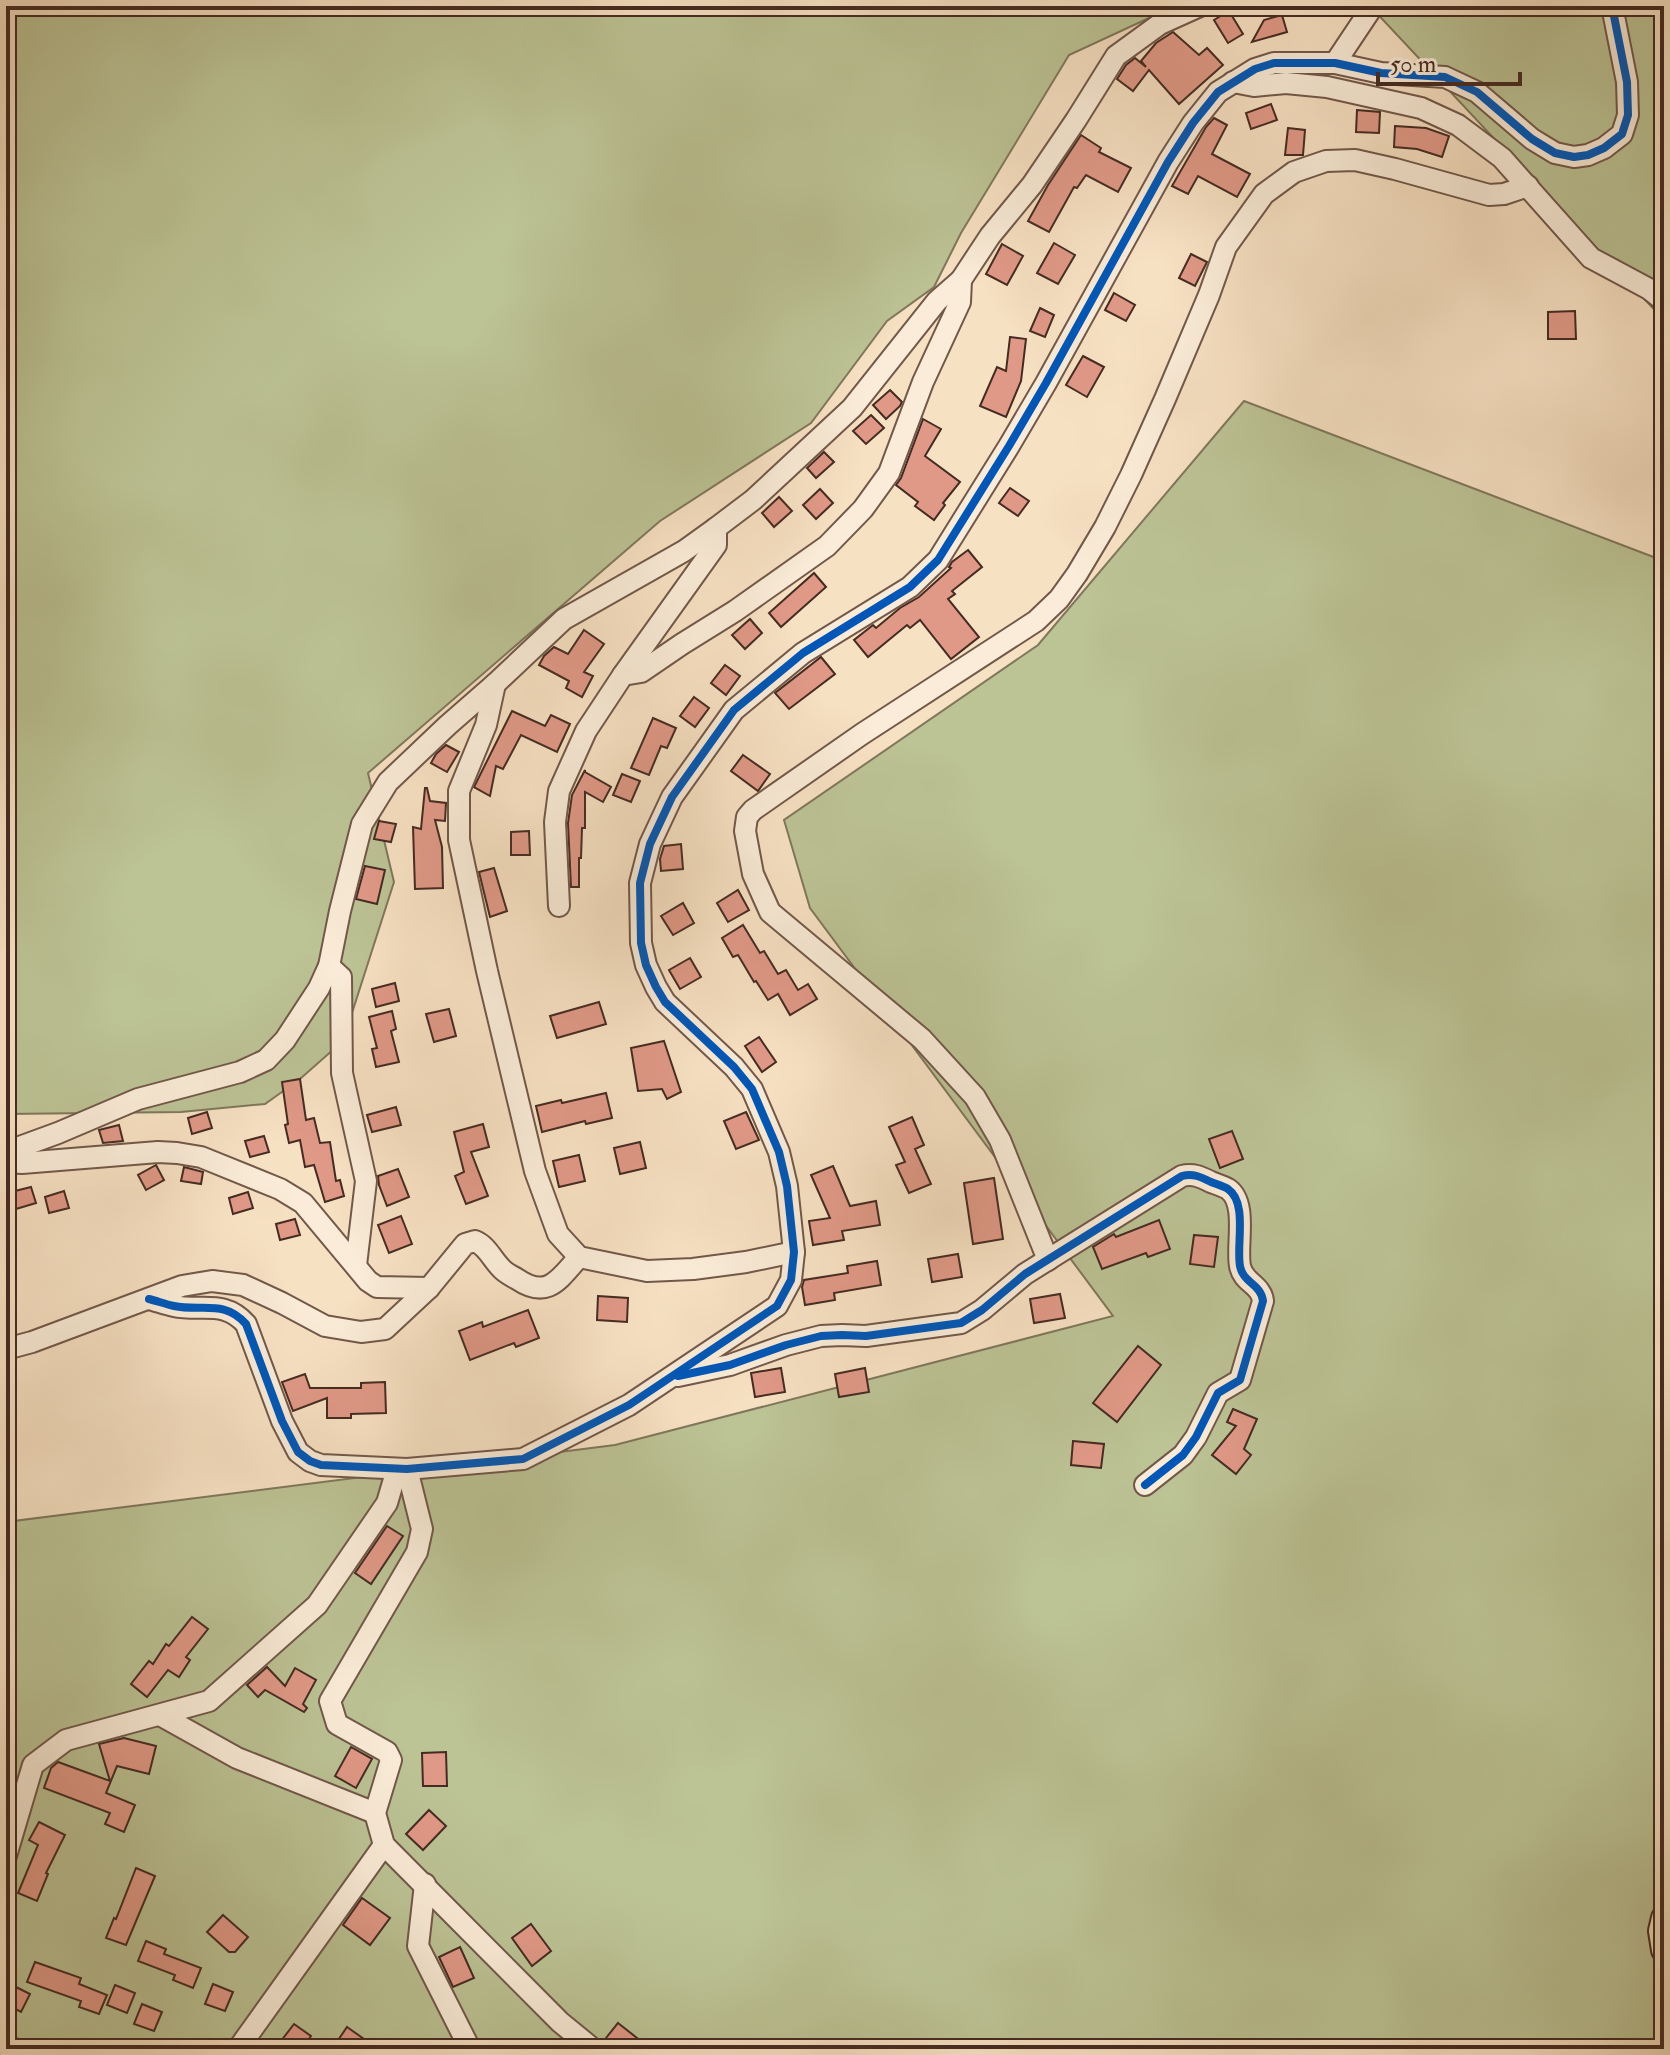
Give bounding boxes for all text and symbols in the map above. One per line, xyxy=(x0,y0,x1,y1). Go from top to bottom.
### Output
scale bar xyxy=(1378,36,1520,86)
text: 50 m xyxy=(1390,49,1437,80)

